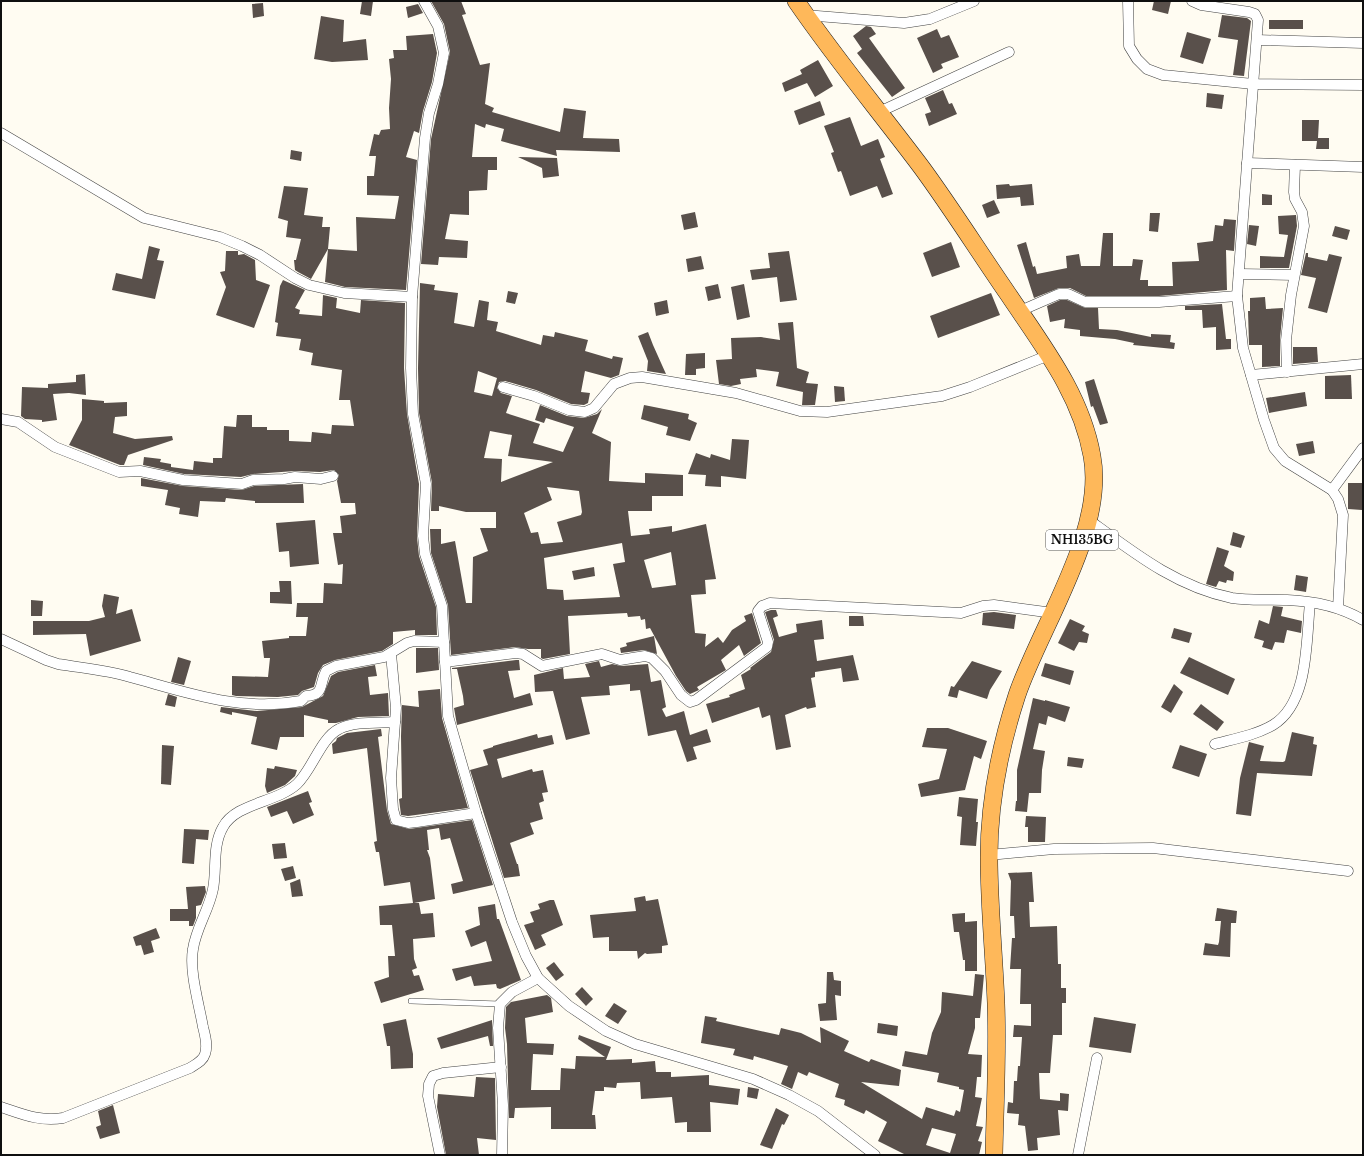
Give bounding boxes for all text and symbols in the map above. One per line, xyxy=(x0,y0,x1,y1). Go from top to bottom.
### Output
road number: NH135BG xyxy=(1046,530,1118,550)

